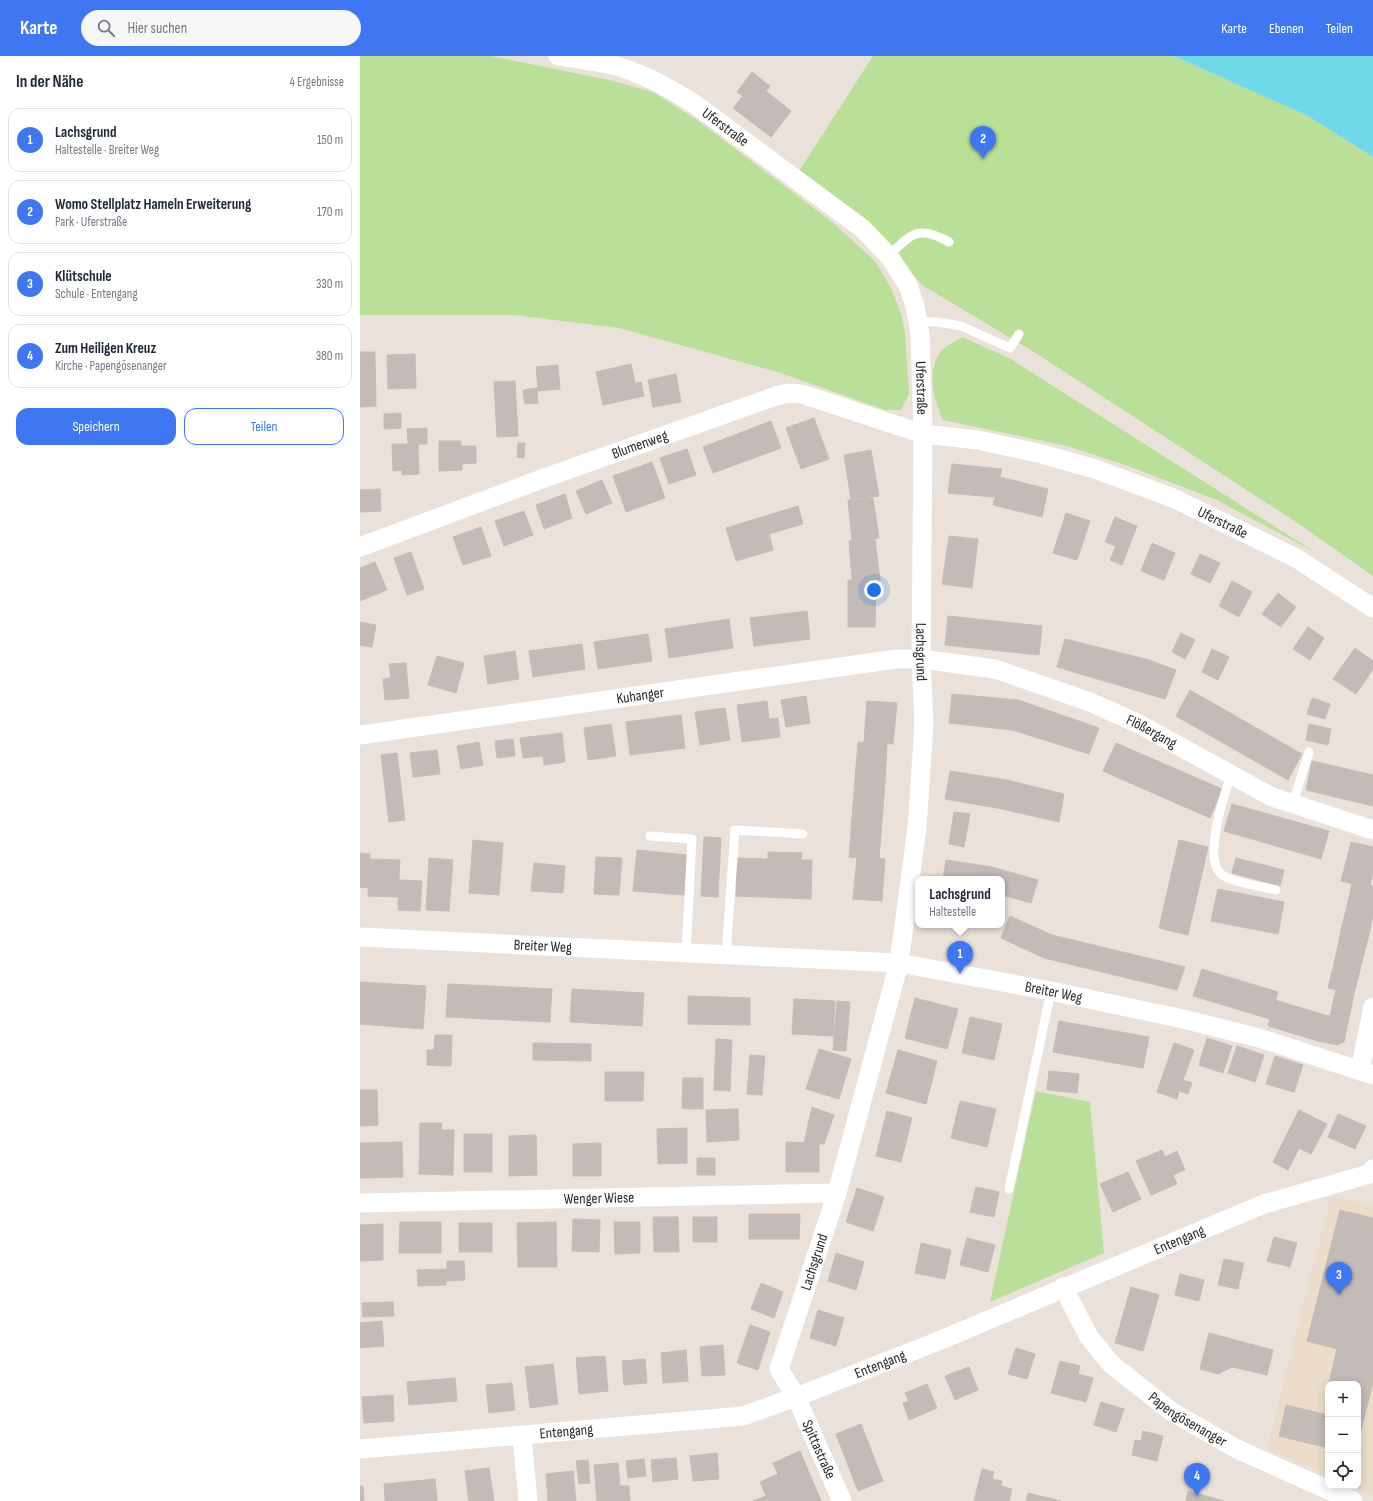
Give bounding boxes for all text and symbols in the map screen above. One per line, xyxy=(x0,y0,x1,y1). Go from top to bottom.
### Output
search box xyxy=(81,10,361,46)
text: Karte xyxy=(20,17,57,40)
icon: search xyxy=(95,17,117,39)
text: Hier suchen xyxy=(127,19,187,38)
text: Karte xyxy=(1221,20,1247,37)
text: Ebenen xyxy=(1269,20,1304,37)
text: Teilen xyxy=(1326,20,1353,37)
text: In der Nähe xyxy=(16,72,83,92)
text: 4 Ergebnisse xyxy=(290,74,344,90)
street label: Uferstraße xyxy=(698,104,752,151)
text: Lachsgrund xyxy=(55,123,117,142)
pin: 2 xyxy=(970,126,996,159)
text: 1 xyxy=(27,132,33,148)
text: 150 m xyxy=(317,132,343,148)
text: Haltestelle · Breiter Weg xyxy=(55,142,159,158)
text: Womo Stellplatz Hameln Erweiterung xyxy=(55,195,251,214)
text: 2 xyxy=(27,204,33,220)
text: 170 m xyxy=(317,204,343,220)
text: Park · Uferstraße xyxy=(55,214,127,230)
text: Klütschule xyxy=(55,267,112,286)
text: 3 xyxy=(27,276,33,292)
text: 330 m xyxy=(316,276,343,292)
text: Schule · Entengang xyxy=(55,286,138,302)
text: Zum Heiligen Kreuz xyxy=(55,339,156,358)
text: 4 xyxy=(27,348,33,364)
text: 380 m xyxy=(316,348,343,364)
text: Kirche · Papengösenanger xyxy=(55,358,167,374)
street label: Uferstraße xyxy=(911,361,931,415)
button: Speichern xyxy=(16,408,176,445)
button: Teilen xyxy=(184,408,344,445)
street label: Blumenweg xyxy=(609,426,670,463)
street label: Uferstraße xyxy=(1194,502,1251,543)
your location xyxy=(864,580,884,600)
street label: Lachsgrund xyxy=(911,623,931,682)
street label: Kuhanger xyxy=(615,683,666,709)
street label: Flößergang xyxy=(1123,711,1180,753)
popup xyxy=(915,876,1005,928)
text: Lachsgrund xyxy=(929,885,991,904)
text: Haltestelle xyxy=(929,904,976,920)
street label: Breiter Weg xyxy=(513,935,572,957)
pin: 1 xyxy=(947,941,973,974)
street label: Breiter Weg xyxy=(1023,977,1084,1007)
street label: Wenger Wiese xyxy=(563,1188,634,1209)
street label: Entengang xyxy=(1151,1221,1208,1259)
street label: Lachsgrund xyxy=(796,1232,833,1293)
pin: 3 xyxy=(1326,1262,1352,1295)
street label: Entengang xyxy=(852,1346,909,1383)
map controls xyxy=(1325,1381,1361,1489)
button: + xyxy=(1325,1381,1361,1417)
street label: Papengösenanger xyxy=(1144,1388,1231,1452)
street label: Spittastraße xyxy=(797,1417,840,1482)
button: − xyxy=(1325,1417,1361,1453)
street label: Entengang xyxy=(539,1420,594,1443)
button: locate xyxy=(1325,1453,1361,1489)
pin: 4 xyxy=(1184,1463,1210,1496)

